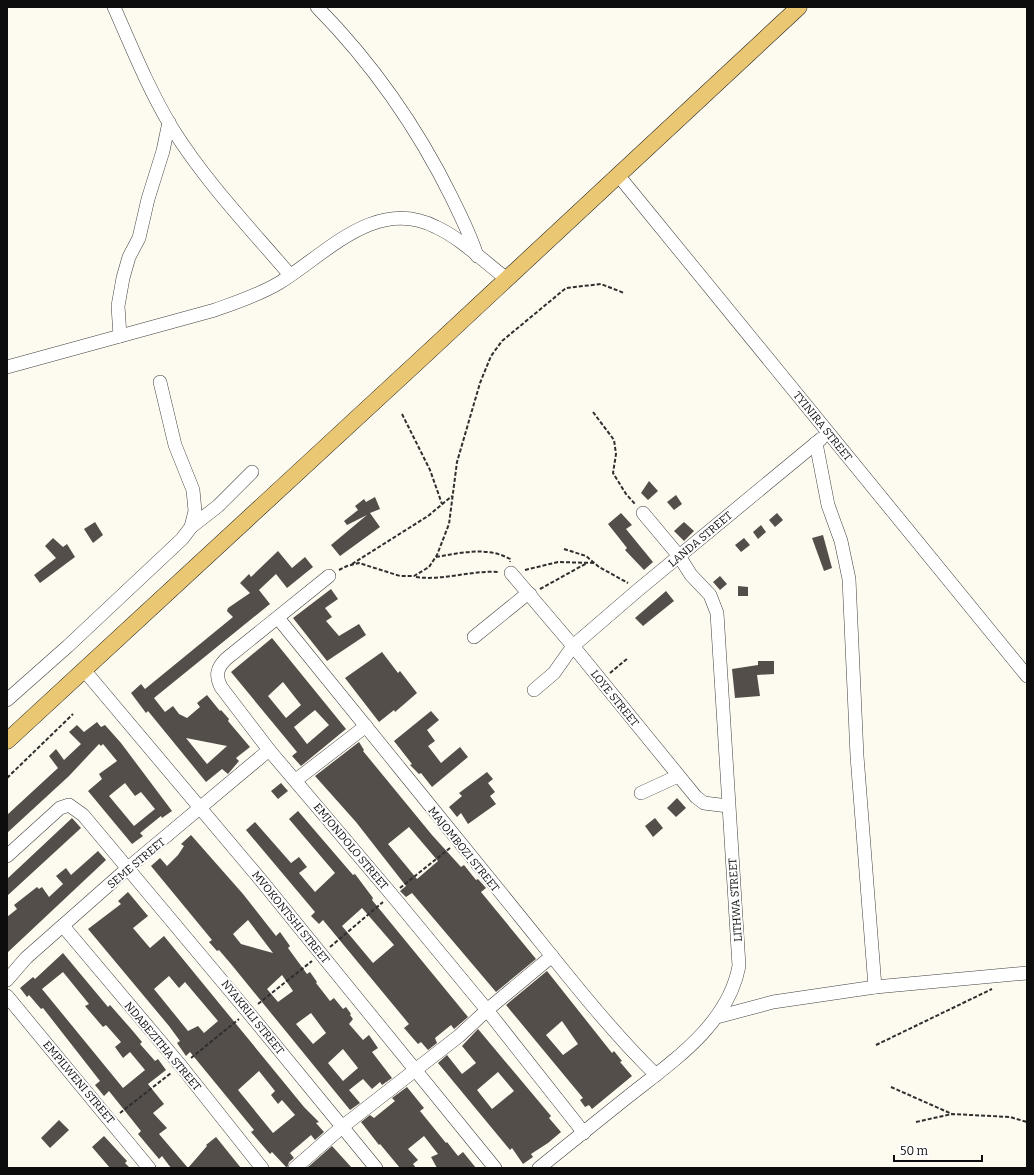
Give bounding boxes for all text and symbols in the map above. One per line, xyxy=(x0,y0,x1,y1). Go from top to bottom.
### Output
street label: TYINIRA STREET xyxy=(791,389,855,464)
street label: LANDA STREET xyxy=(666,509,735,570)
street label: LOYE STREET xyxy=(588,668,642,729)
street label: EMJONDOLO STREET xyxy=(311,801,391,893)
street label: MAJOMBOZI STREET xyxy=(425,804,502,895)
street label: SEME STREET xyxy=(105,835,168,891)
street label: LITHWA STREET xyxy=(726,857,745,942)
street label: MVOKONTSHI STREET xyxy=(249,868,332,967)
street label: NYAKRILI STREET xyxy=(219,977,287,1058)
street label: NDABEZITHA STREET xyxy=(122,999,204,1094)
street label: EMPILWENI STREET xyxy=(40,1038,117,1127)
scale bar xyxy=(894,1137,982,1163)
text: 50 m xyxy=(900,1144,929,1158)

